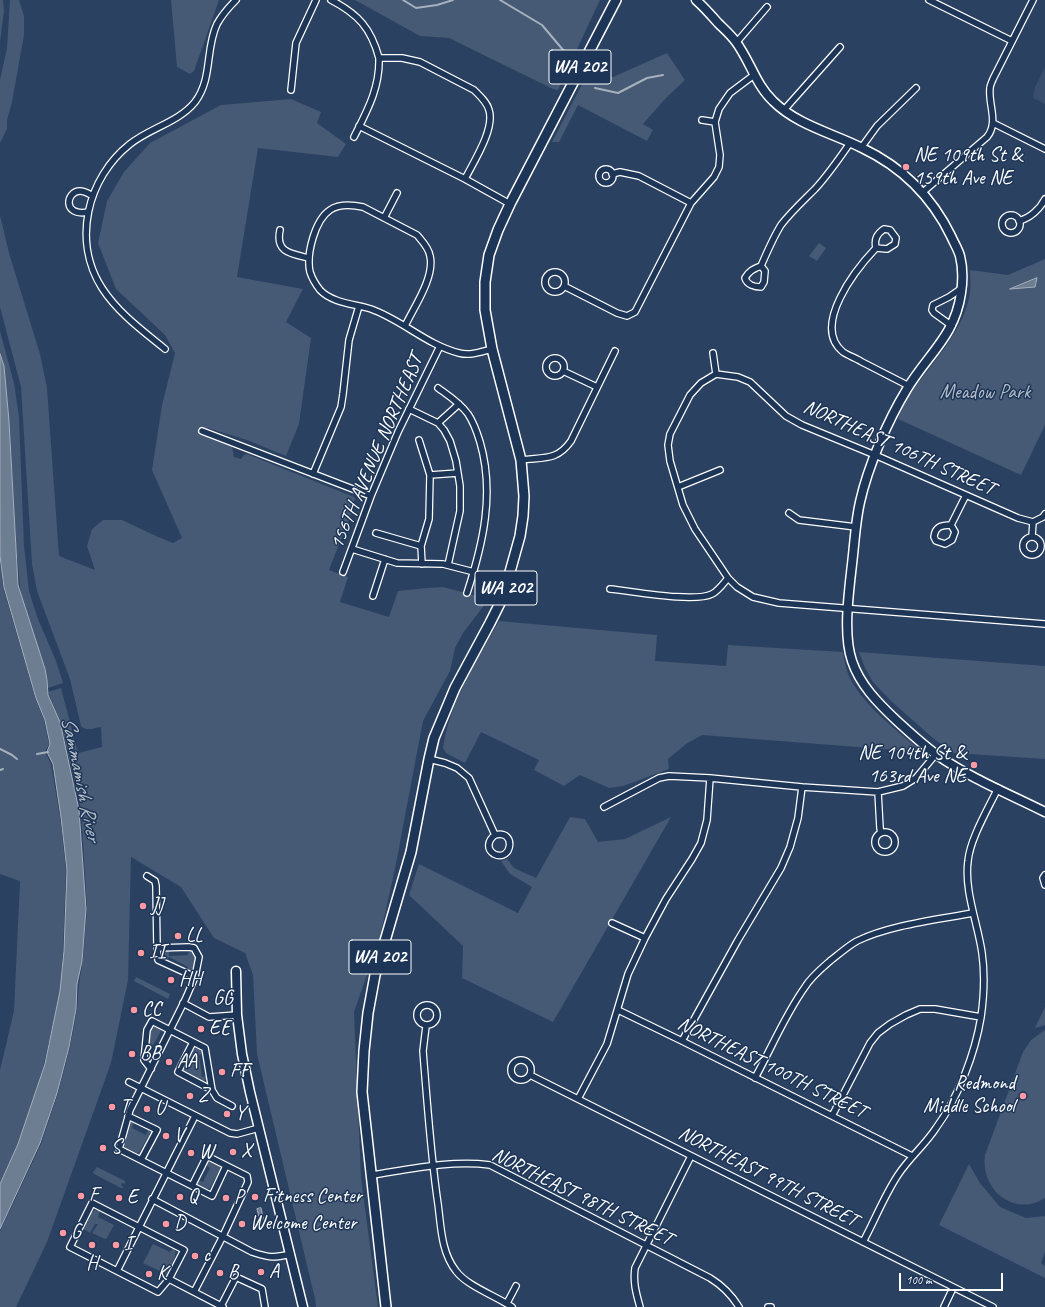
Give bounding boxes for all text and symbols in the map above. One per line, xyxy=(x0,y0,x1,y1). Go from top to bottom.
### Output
road number: WA 202 xyxy=(549,50,611,84)
place label: NE 109th St & 159th Ave NE xyxy=(914,144,1022,191)
marker: NE 109th St & 159th Ave NE xyxy=(901,162,911,172)
street label: 156TH AVENUE NORTHEAST xyxy=(325,351,429,553)
park label: Meadow Park xyxy=(940,381,1030,405)
street label: NORTHEAST 106TH STREET xyxy=(799,395,999,501)
road number: WA 202 xyxy=(475,571,537,605)
water label: Sammamish River xyxy=(55,715,105,843)
place label: NE 104th St & 163rd Ave NE xyxy=(858,742,966,789)
marker: NE 104th St & 163rd Ave NE xyxy=(969,760,979,770)
place label: JJ xyxy=(151,894,163,918)
marker: JJ xyxy=(138,901,148,911)
place label: LL xyxy=(186,924,203,948)
marker: LL xyxy=(173,931,183,941)
road number: WA 202 xyxy=(349,940,411,974)
place label: II xyxy=(149,941,165,965)
marker: II xyxy=(136,948,146,958)
place label: HH xyxy=(179,968,202,992)
marker: HH xyxy=(166,975,176,985)
place label: GG xyxy=(213,987,233,1011)
marker: GG xyxy=(200,994,210,1004)
place label: CC xyxy=(142,998,161,1022)
marker: CC xyxy=(129,1005,139,1015)
street label: NORTHEAST 100TH STREET xyxy=(674,1012,870,1124)
place label: EE xyxy=(209,1017,230,1041)
marker: EE xyxy=(196,1024,206,1034)
place label: BB xyxy=(140,1042,161,1066)
marker: BB xyxy=(127,1049,137,1059)
place label: AA xyxy=(177,1050,197,1074)
marker: AA xyxy=(164,1057,174,1067)
place label: FF xyxy=(230,1060,249,1084)
marker: FF xyxy=(217,1067,227,1077)
place label: Redmond Middle School xyxy=(923,1072,1015,1119)
place label: Z xyxy=(198,1084,208,1108)
marker: Z xyxy=(185,1091,195,1101)
marker: Redmond Middle School xyxy=(1018,1091,1028,1101)
place label: T xyxy=(120,1095,129,1119)
place label: U xyxy=(155,1097,165,1121)
marker: T xyxy=(107,1102,117,1112)
place label: Y xyxy=(235,1102,245,1126)
marker: U xyxy=(142,1104,152,1114)
marker: Y xyxy=(222,1109,232,1119)
street label: NORTHEAST 99TH STREET xyxy=(674,1121,862,1233)
place label: V xyxy=(174,1124,184,1148)
marker: V xyxy=(161,1131,171,1141)
place label: S xyxy=(111,1136,121,1160)
place label: X xyxy=(241,1140,251,1164)
place label: W xyxy=(199,1141,213,1165)
marker: S xyxy=(98,1143,108,1153)
street label: NORTHEAST 98TH STREET xyxy=(488,1143,676,1251)
marker: X xyxy=(228,1147,238,1157)
marker: W xyxy=(186,1148,196,1158)
place label: F xyxy=(89,1184,98,1208)
place label: Q xyxy=(188,1185,198,1209)
place label: Fitness Center xyxy=(263,1185,362,1209)
place label: E xyxy=(127,1186,138,1210)
place label: P xyxy=(234,1186,243,1210)
marker: F xyxy=(76,1191,86,1201)
marker: Q xyxy=(175,1192,185,1202)
marker: Fitness Center xyxy=(250,1192,260,1202)
marker: E xyxy=(114,1193,124,1203)
marker: P xyxy=(221,1193,231,1203)
place label: D xyxy=(174,1212,186,1236)
place label: Welcome Center xyxy=(250,1212,357,1236)
marker: D xyxy=(161,1219,171,1229)
marker: Welcome Center xyxy=(237,1219,247,1229)
place label: G xyxy=(71,1221,81,1245)
marker: G xyxy=(58,1228,68,1238)
place label: I xyxy=(124,1233,132,1257)
marker: H xyxy=(87,1240,97,1250)
marker: I xyxy=(111,1240,121,1250)
place label: c xyxy=(203,1244,210,1268)
marker: c xyxy=(190,1251,200,1261)
place label: H xyxy=(86,1252,98,1276)
place label: A xyxy=(269,1260,279,1284)
place label: B xyxy=(228,1261,238,1285)
place label: K xyxy=(157,1262,167,1286)
scale bar xyxy=(901,1265,1005,1291)
marker: A xyxy=(256,1267,266,1277)
marker: B xyxy=(215,1268,225,1278)
marker: K xyxy=(144,1269,154,1279)
text: 100 m xyxy=(906,1272,932,1288)

